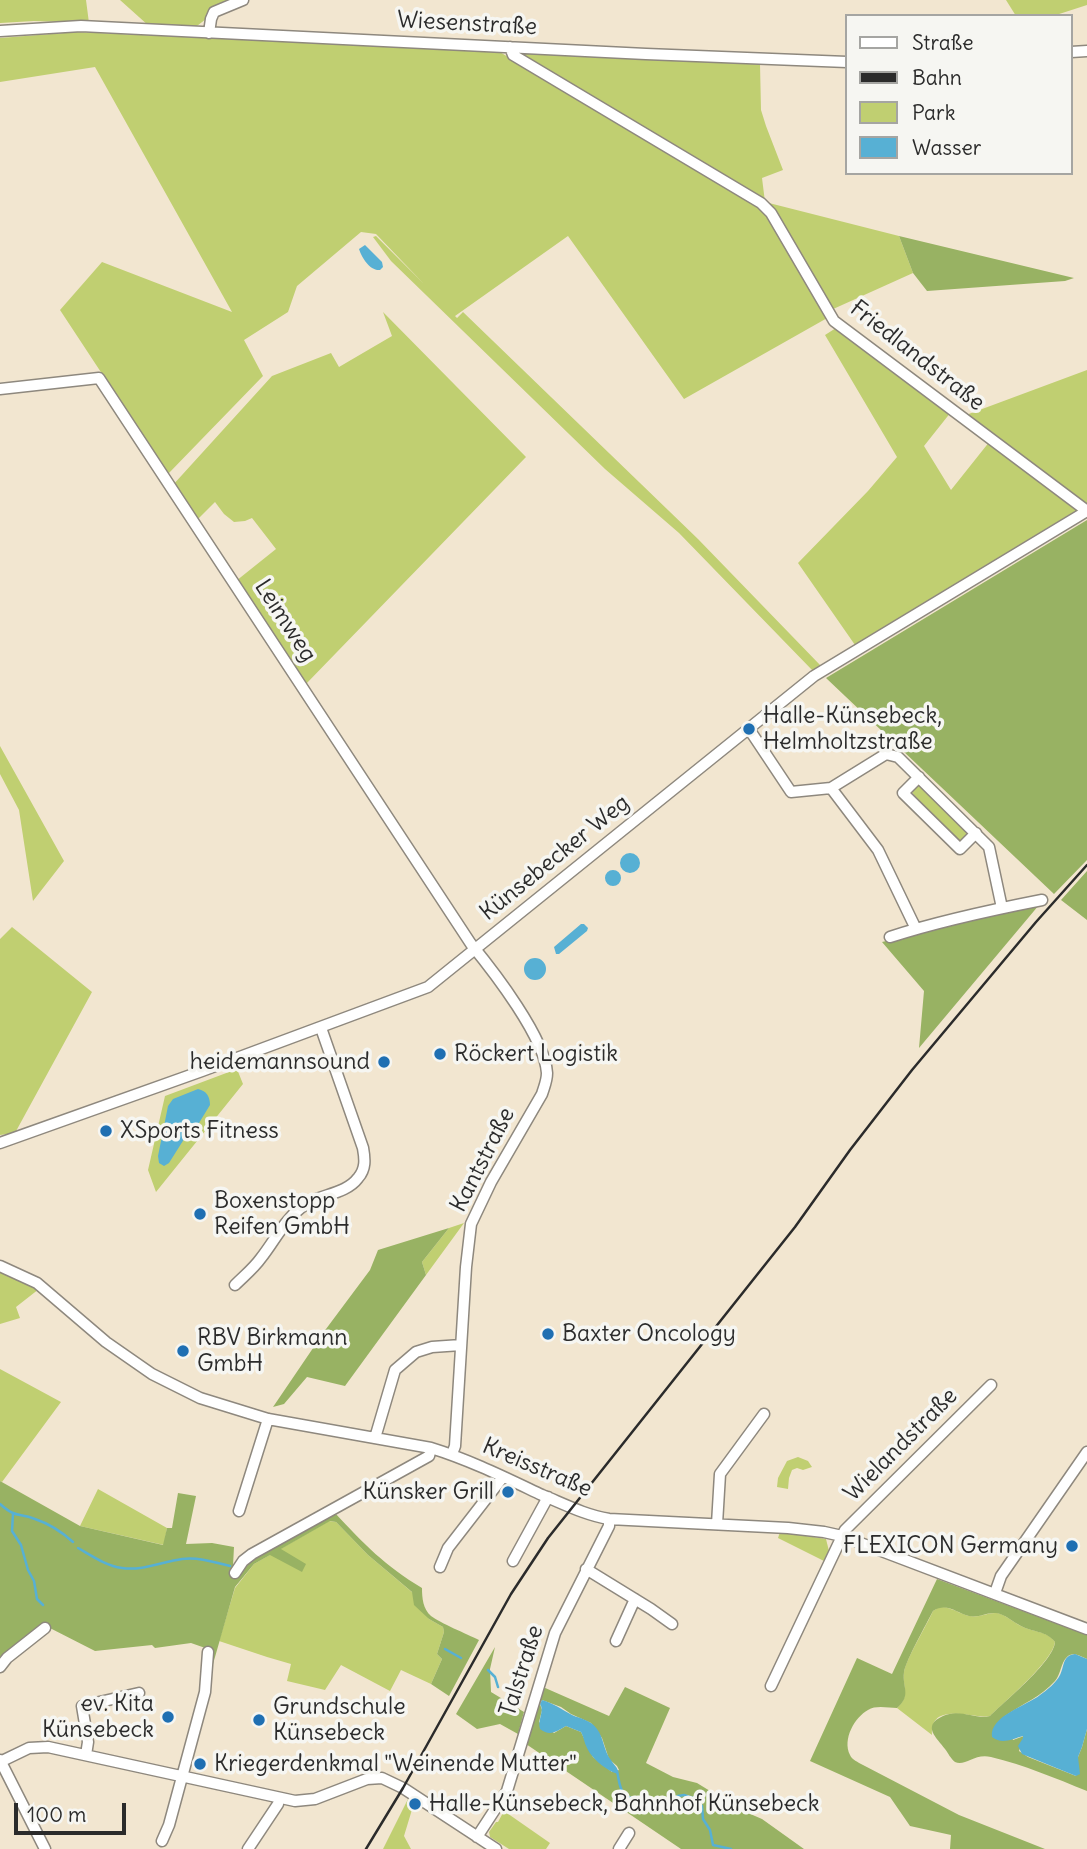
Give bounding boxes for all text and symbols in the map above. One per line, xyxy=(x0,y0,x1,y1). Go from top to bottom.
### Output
street label: Wiesenstraße xyxy=(396,7,538,41)
legend xyxy=(846,14,1073,175)
text: Straße xyxy=(912,29,973,56)
text: Bahn xyxy=(912,64,962,91)
text: Park xyxy=(912,99,955,126)
text: Wasser xyxy=(912,134,981,161)
street label: Friedlandstraße xyxy=(844,295,990,417)
street label: Leimweg xyxy=(248,575,322,667)
place label: Halle-Künsebeck, Helmholtzstraße xyxy=(763,702,942,756)
marker: Halle-Künsebeck, Helmholtzstraße xyxy=(741,721,757,737)
street label: Künsebecker Weg xyxy=(475,789,635,927)
place label: Röckert Logistik xyxy=(454,1040,618,1068)
marker: Röckert Logistik xyxy=(432,1046,448,1062)
place label: heidemannsound xyxy=(190,1048,370,1076)
marker: heidemannsound xyxy=(376,1054,392,1070)
street label: Kantstraße xyxy=(445,1103,521,1217)
place label: XSports Fitness xyxy=(120,1117,279,1145)
marker: XSports Fitness xyxy=(98,1123,114,1139)
place label: Boxenstopp Reifen GmbH xyxy=(214,1187,350,1241)
marker: Boxenstopp Reifen GmbH xyxy=(192,1206,208,1222)
place label: Baxter Oncology xyxy=(562,1320,736,1348)
place label: RBV Birkmann GmbH xyxy=(197,1324,348,1378)
marker: Baxter Oncology xyxy=(540,1326,556,1342)
marker: RBV Birkmann GmbH xyxy=(175,1343,191,1359)
street label: Wielandstraße xyxy=(839,1383,963,1507)
street label: Kreisstraße xyxy=(478,1433,596,1503)
place label: Künsker Grill xyxy=(363,1478,494,1506)
marker: Künsker Grill xyxy=(500,1484,516,1500)
place label: FLEXICON Germany xyxy=(843,1532,1058,1560)
marker: FLEXICON Germany xyxy=(1064,1538,1080,1554)
street label: Talstraße xyxy=(494,1622,550,1720)
place label: ev. Kita Künsebeck xyxy=(42,1690,154,1744)
place label: Grundschule Künsebeck xyxy=(273,1693,406,1747)
marker: ev. Kita Künsebeck xyxy=(160,1709,176,1725)
marker: Grundschule Künsebeck xyxy=(251,1712,267,1728)
place label: Kriegerdenkmal "Weinende Mutter" xyxy=(214,1750,577,1778)
marker: Kriegerdenkmal "Weinende Mutter" xyxy=(192,1756,208,1772)
scale bar xyxy=(18,1790,130,1834)
place label: Halle-Künsebeck, Bahnhof Künsebeck xyxy=(429,1790,820,1818)
marker: Halle-Künsebeck, Bahnhof Künsebeck xyxy=(407,1796,423,1812)
text: 100 m xyxy=(27,1801,86,1828)

